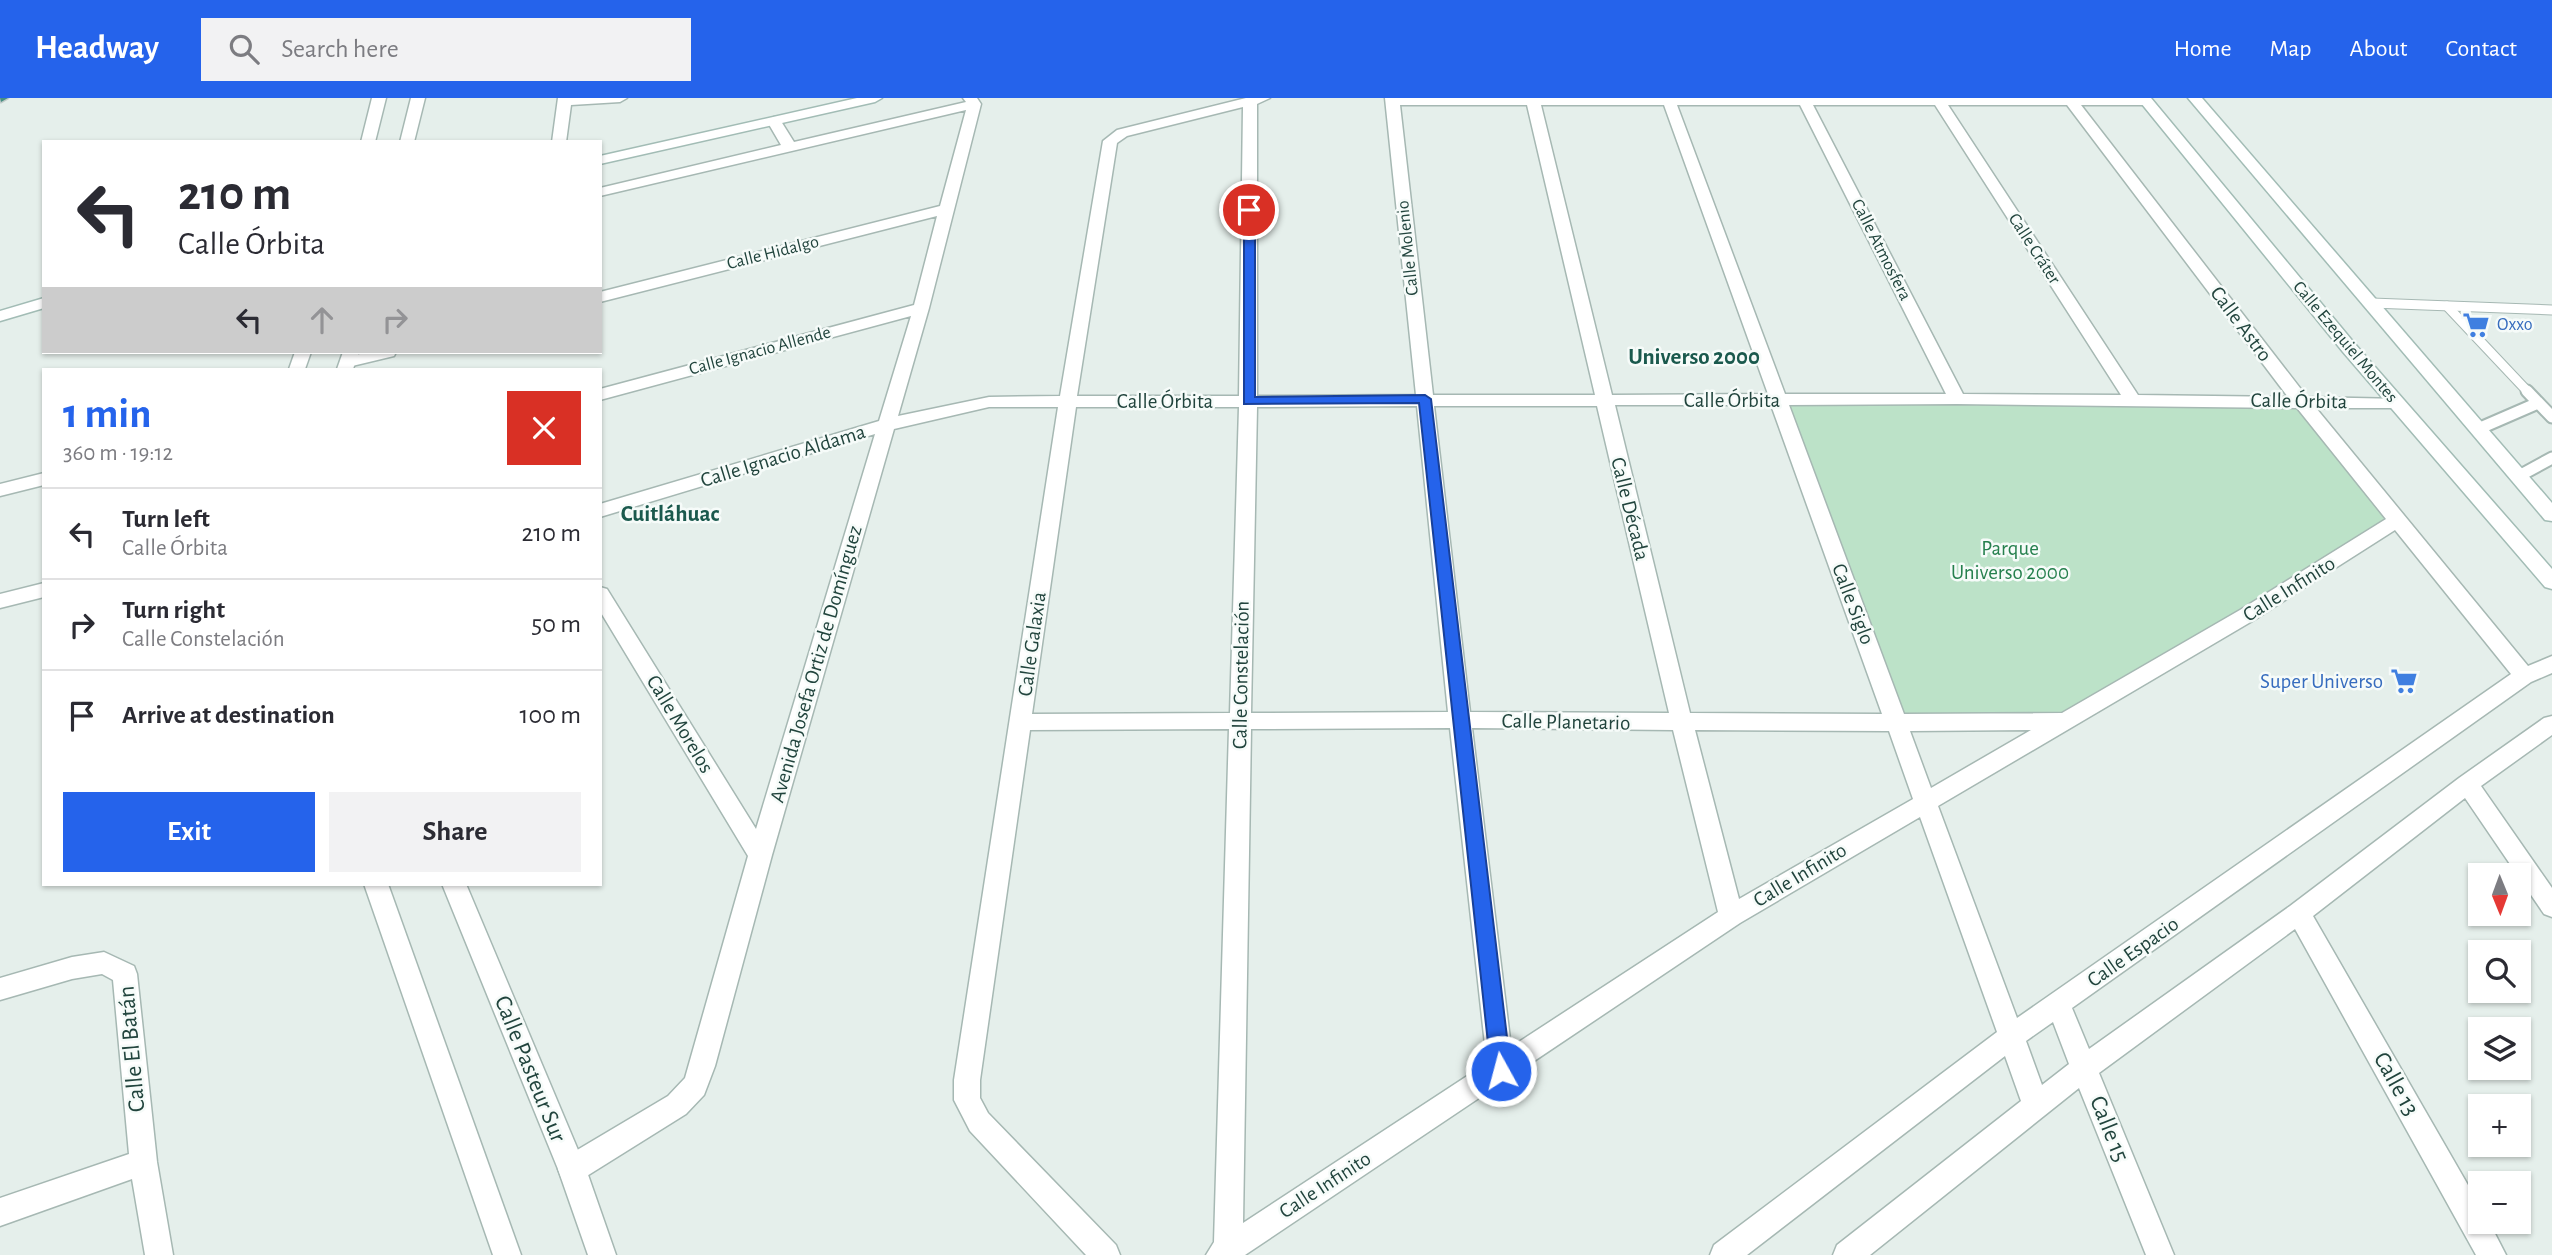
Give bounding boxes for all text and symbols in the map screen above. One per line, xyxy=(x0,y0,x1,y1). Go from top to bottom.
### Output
search box xyxy=(201,18,691,81)
icon: search xyxy=(225,30,263,68)
text: Headway xyxy=(35,32,159,65)
text: Search here xyxy=(281,36,399,62)
text: Home xyxy=(2174,37,2232,61)
text: Map xyxy=(2270,37,2312,61)
text: About xyxy=(2350,37,2407,61)
text: Contact xyxy=(2445,37,2517,61)
icon: left xyxy=(63,168,154,259)
text: 210 m xyxy=(178,170,291,219)
pin xyxy=(1219,180,1279,240)
icon: arrive xyxy=(1230,191,1268,229)
street label: Calle Atmosfera xyxy=(1848,197,1914,303)
street label: Calle Molenio xyxy=(1394,199,1422,297)
street label: Calle Cráter xyxy=(2005,210,2064,288)
text: Calle Órbita xyxy=(178,228,325,260)
street label: Calle Hidalgo xyxy=(725,233,821,273)
street label: Calle Ezequiel Montes xyxy=(2289,278,2401,406)
street label: Calle Astro xyxy=(2206,283,2276,365)
icon: left xyxy=(230,301,268,339)
icon: ahead xyxy=(303,301,341,339)
icon: right xyxy=(376,301,414,339)
supermarket icon: Oxxo xyxy=(2461,310,2491,340)
place label: Oxxo xyxy=(2497,316,2533,334)
street label: Calle Ignacio Allende xyxy=(687,323,833,379)
district label: Universo 2000 xyxy=(1628,346,1760,369)
street label: Calle Órbita xyxy=(1684,388,1781,411)
street label: Calle Órbita xyxy=(2251,388,2348,412)
street label: Calle Órbita xyxy=(1117,389,1214,412)
button: close xyxy=(507,391,581,465)
text: 1 min xyxy=(63,393,152,435)
street label: Calle Ignacio Aldama xyxy=(698,421,868,491)
text: 360 m · 19:12 xyxy=(63,442,173,465)
street label: Calle Década xyxy=(1607,455,1653,563)
district label: Cuitláhuac xyxy=(621,503,719,526)
text: Turn left xyxy=(122,506,210,532)
icon: left xyxy=(63,515,101,553)
text: 210 m xyxy=(521,520,581,546)
street label: Avenida Josefa Ortiz de Domínguez xyxy=(766,523,866,805)
text: Calle Órbita xyxy=(122,537,228,560)
park label: Parque Universo 2000 xyxy=(1951,538,2069,583)
street label: Calle Infinito xyxy=(2239,552,2339,626)
street label: Calle Siglo xyxy=(1828,561,1878,647)
street label: Calle Galaxia xyxy=(1014,590,1050,697)
text: Turn right xyxy=(122,597,225,623)
street label: Calle Constelación xyxy=(1229,601,1253,749)
icon: right xyxy=(63,606,101,644)
text: 50 m xyxy=(531,611,581,637)
text: Calle Constelación xyxy=(122,628,285,651)
supermarket icon: Super Universo xyxy=(2389,666,2419,696)
street label: Calle Morelos xyxy=(643,671,717,777)
place label: Super Universo xyxy=(2260,671,2383,692)
icon: arrive xyxy=(63,697,101,735)
text: Arrive at destination xyxy=(122,702,335,728)
text: 100 m xyxy=(520,702,581,728)
street label: Calle Planetario xyxy=(1502,710,1630,734)
button: Exit xyxy=(63,792,315,872)
button: Share xyxy=(329,792,581,872)
street label: Calle Infinito xyxy=(1750,839,1850,911)
north arrow xyxy=(2468,863,2530,926)
map controls xyxy=(2468,863,2531,1234)
street label: Calle Espacio xyxy=(2084,913,2182,991)
button: search xyxy=(2468,940,2531,1003)
street label: Calle El Batán xyxy=(115,985,149,1113)
street label: Calle Pasteur Sur xyxy=(490,992,570,1146)
button: layers xyxy=(2468,1017,2531,1080)
position arrow xyxy=(1464,1034,1538,1108)
street label: Calle 13 xyxy=(2369,1048,2423,1120)
street label: Calle 15 xyxy=(2085,1093,2133,1165)
button: + xyxy=(2468,1094,2531,1157)
street label: Calle Infinito xyxy=(1275,1148,1375,1222)
button: − xyxy=(2468,1171,2531,1234)

